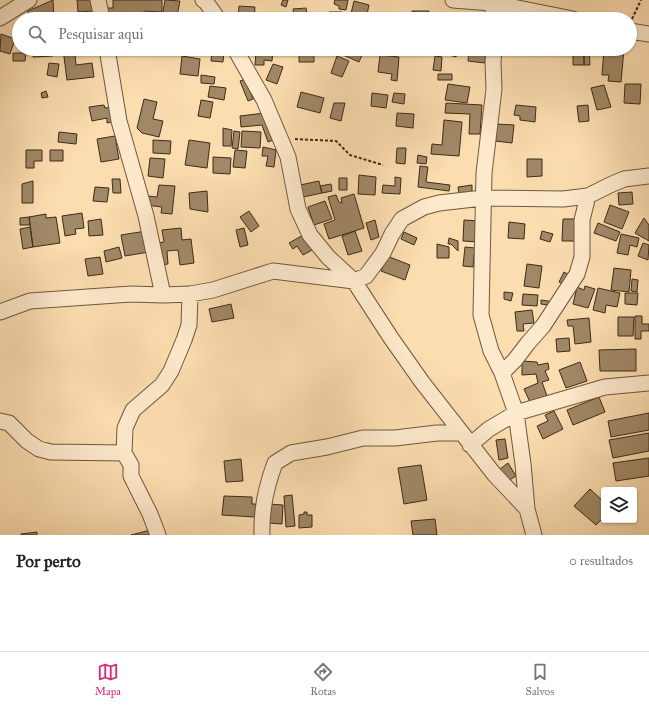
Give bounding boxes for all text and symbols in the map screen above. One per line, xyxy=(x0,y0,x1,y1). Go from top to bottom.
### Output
search box xyxy=(12,12,637,56)
icon: search xyxy=(26,23,48,45)
text: Pesquisar aqui xyxy=(58,25,144,43)
map controls xyxy=(601,487,637,523)
button: layers xyxy=(601,487,637,523)
text: Por perto xyxy=(16,551,81,572)
text: 0 resultados xyxy=(569,553,633,569)
tab: Mapa xyxy=(95,661,121,698)
tab: Rotas xyxy=(310,661,336,698)
tab: Salvos xyxy=(526,661,554,698)

